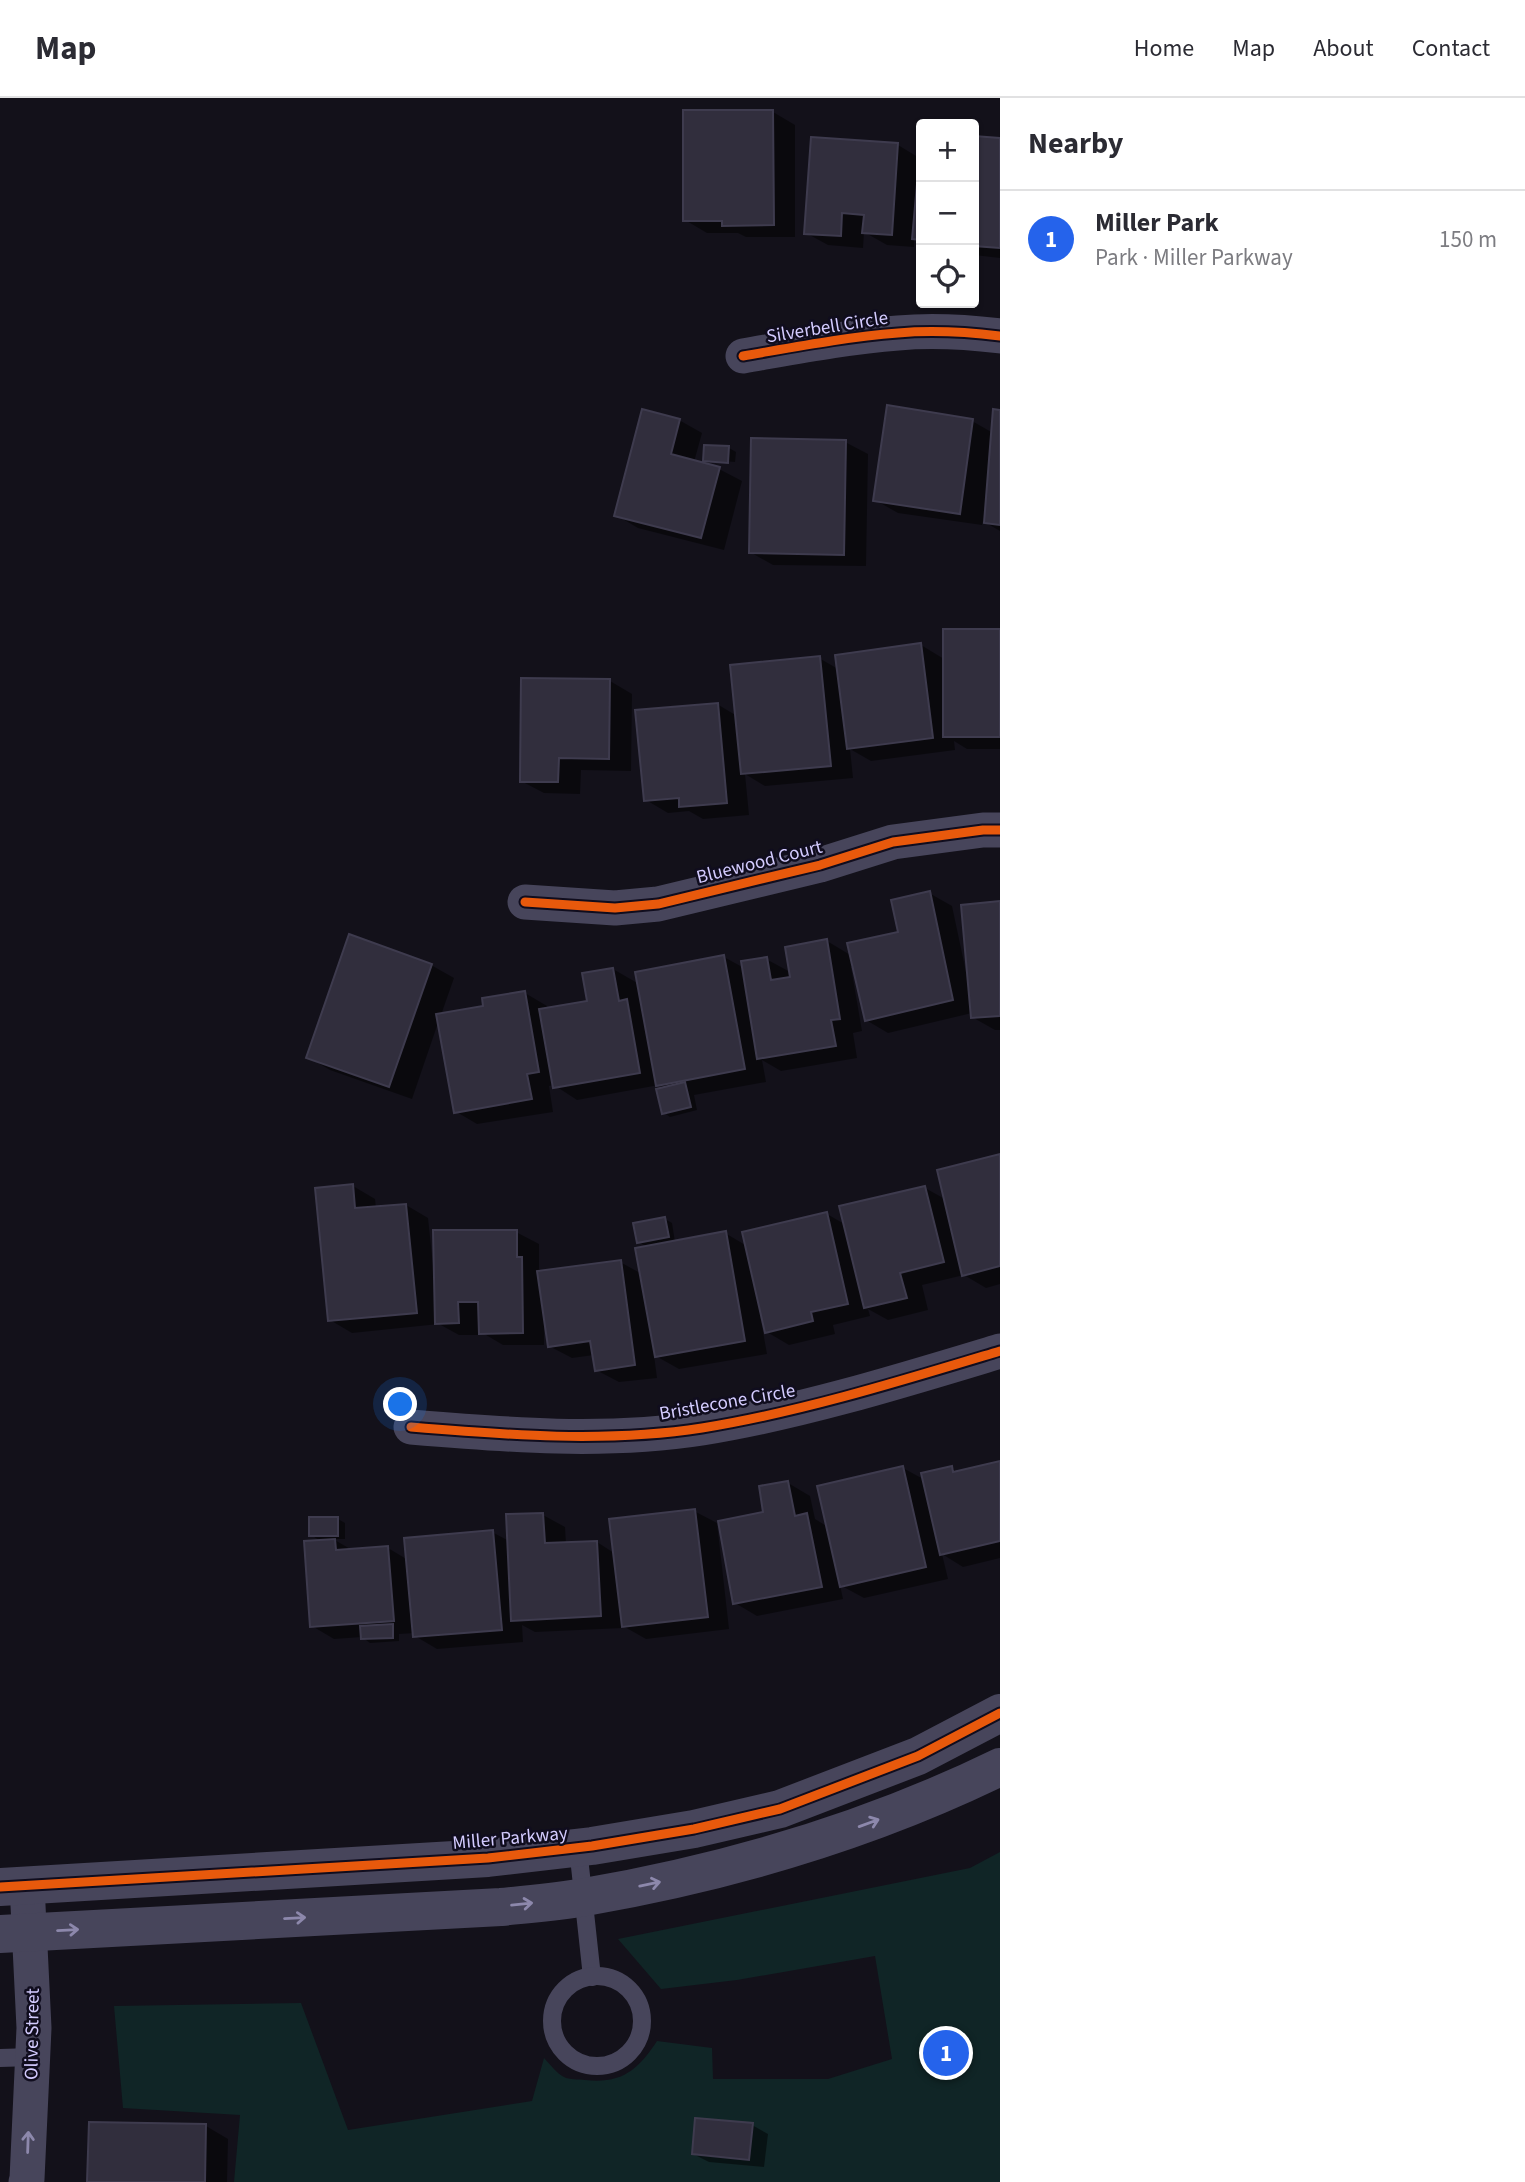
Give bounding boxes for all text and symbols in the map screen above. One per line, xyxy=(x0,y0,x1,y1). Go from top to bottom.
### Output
text: Map xyxy=(35,25,96,72)
text: Home xyxy=(1134,31,1194,66)
text: Map xyxy=(1232,31,1275,66)
text: About xyxy=(1313,31,1374,66)
text: Contact xyxy=(1412,31,1490,66)
map controls xyxy=(916,119,979,308)
button: + xyxy=(916,119,979,182)
text: Nearby xyxy=(1028,122,1123,165)
button: − xyxy=(916,182,979,245)
text: Miller Park xyxy=(1095,204,1219,241)
text: 1 xyxy=(1045,223,1057,256)
text: 150 m xyxy=(1439,223,1497,256)
text: Park · Miller Parkway xyxy=(1095,241,1293,274)
button: locate xyxy=(916,245,979,308)
street label: Silverbell Circle xyxy=(764,305,890,350)
street label: Bluewood Court xyxy=(694,834,826,891)
street label: Bristlecone Circle xyxy=(657,1377,797,1428)
your location xyxy=(383,1387,417,1421)
one-way arrow xyxy=(857,1816,879,1828)
street label: Miller Parkway xyxy=(451,1820,569,1857)
one-way arrow xyxy=(638,1877,661,1891)
one-way arrow xyxy=(511,1898,533,1911)
one-way arrow xyxy=(284,1911,306,1924)
one-way arrow xyxy=(56,1924,79,1937)
street label: Olive Street xyxy=(18,1987,47,2080)
pin: 1 xyxy=(923,2027,969,2079)
one-way arrow xyxy=(22,2131,35,2154)

